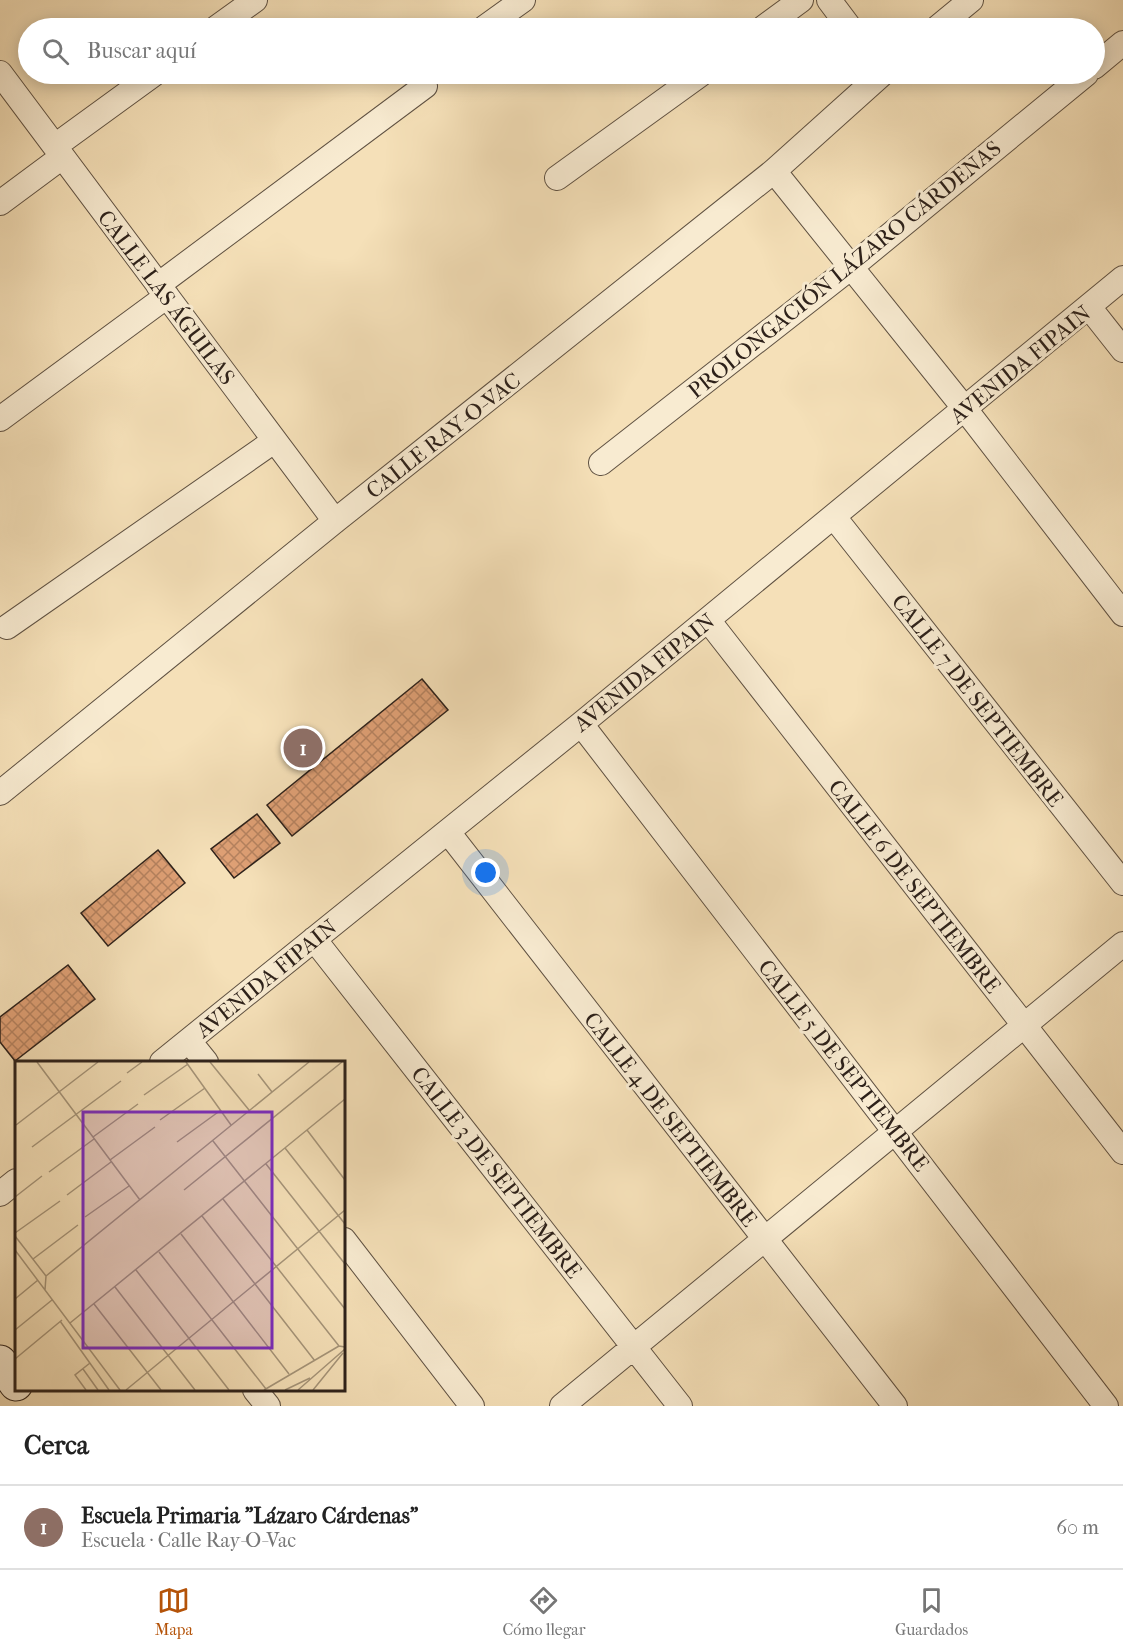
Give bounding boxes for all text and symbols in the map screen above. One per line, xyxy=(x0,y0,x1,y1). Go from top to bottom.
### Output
search box xyxy=(18,18,1105,84)
icon: search xyxy=(39,35,72,68)
text: Buscar aquí xyxy=(87,38,196,64)
street label: PROLONGACIÓN LÁZARO CÁRDENAS xyxy=(682,134,1006,404)
street label: CALLE LAS ÁGUILAS xyxy=(92,205,241,390)
street label: AVENIDA FIPAIN xyxy=(944,300,1097,430)
street label: CALLE RAY-O-VAC xyxy=(361,367,526,504)
street label: CALLE 7 DE SEPTIEMBRE xyxy=(886,589,1068,812)
street label: AVENIDA FIPAIN xyxy=(568,608,721,738)
pin: 1 xyxy=(284,726,322,771)
street label: CALLE 6 DE SEPTIEMBRE xyxy=(823,775,1006,999)
your location xyxy=(471,858,500,887)
street label: AVENIDA FIPAIN xyxy=(190,914,343,1044)
street label: CALLE 5 DE SEPTIEMBRE xyxy=(752,955,934,1177)
street label: CALLE 4 DE SEPTIEMBRE xyxy=(578,1007,762,1232)
inset map xyxy=(15,1061,345,1391)
street label: CALLE 3 DE SEPTIEMBRE xyxy=(406,1062,587,1283)
text: Cerca xyxy=(24,1430,89,1461)
text: Escuela Primaria "Lázaro Cárdenas" xyxy=(81,1503,418,1529)
text: 1 xyxy=(40,1516,47,1539)
text: 60 m xyxy=(1056,1516,1099,1539)
text: Escuela · Calle Ray-O-Vac xyxy=(81,1529,296,1552)
tab: Mapa xyxy=(155,1584,193,1639)
tab: Cómo llegar xyxy=(502,1584,585,1639)
tab: Guardados xyxy=(895,1584,968,1639)

